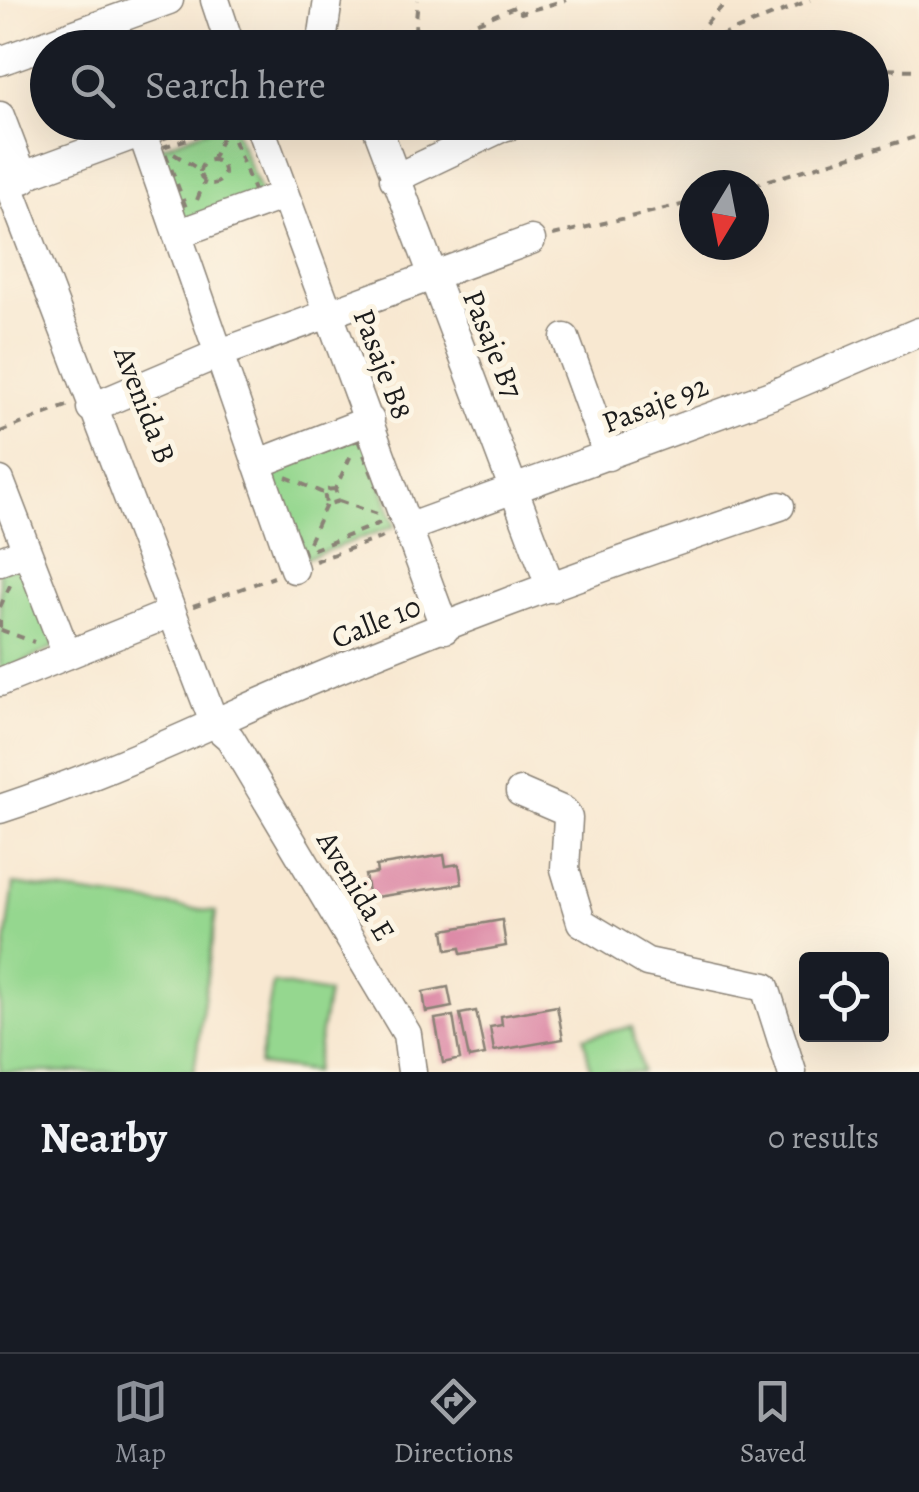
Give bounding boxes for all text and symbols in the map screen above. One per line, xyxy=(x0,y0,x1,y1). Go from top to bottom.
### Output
search box xyxy=(30,30,889,140)
icon: search xyxy=(65,58,120,113)
text: Search here xyxy=(145,59,326,111)
north arrow xyxy=(679,170,769,260)
street label: Pasaje B7 xyxy=(453,284,533,404)
street label: Pasaje B8 xyxy=(344,303,422,425)
street label: Avenida B xyxy=(104,340,186,469)
street label: Pasaje 92 xyxy=(596,365,714,443)
street label: Calle 10 xyxy=(325,586,427,658)
street label: Avenida E xyxy=(307,823,405,949)
map controls xyxy=(799,952,889,1042)
button: locate xyxy=(799,952,889,1042)
text: Nearby xyxy=(40,1109,167,1166)
text: 0 results xyxy=(768,1115,879,1159)
tab: Map xyxy=(113,1374,168,1472)
tab: Directions xyxy=(394,1374,514,1472)
tab: Saved xyxy=(740,1374,806,1472)

